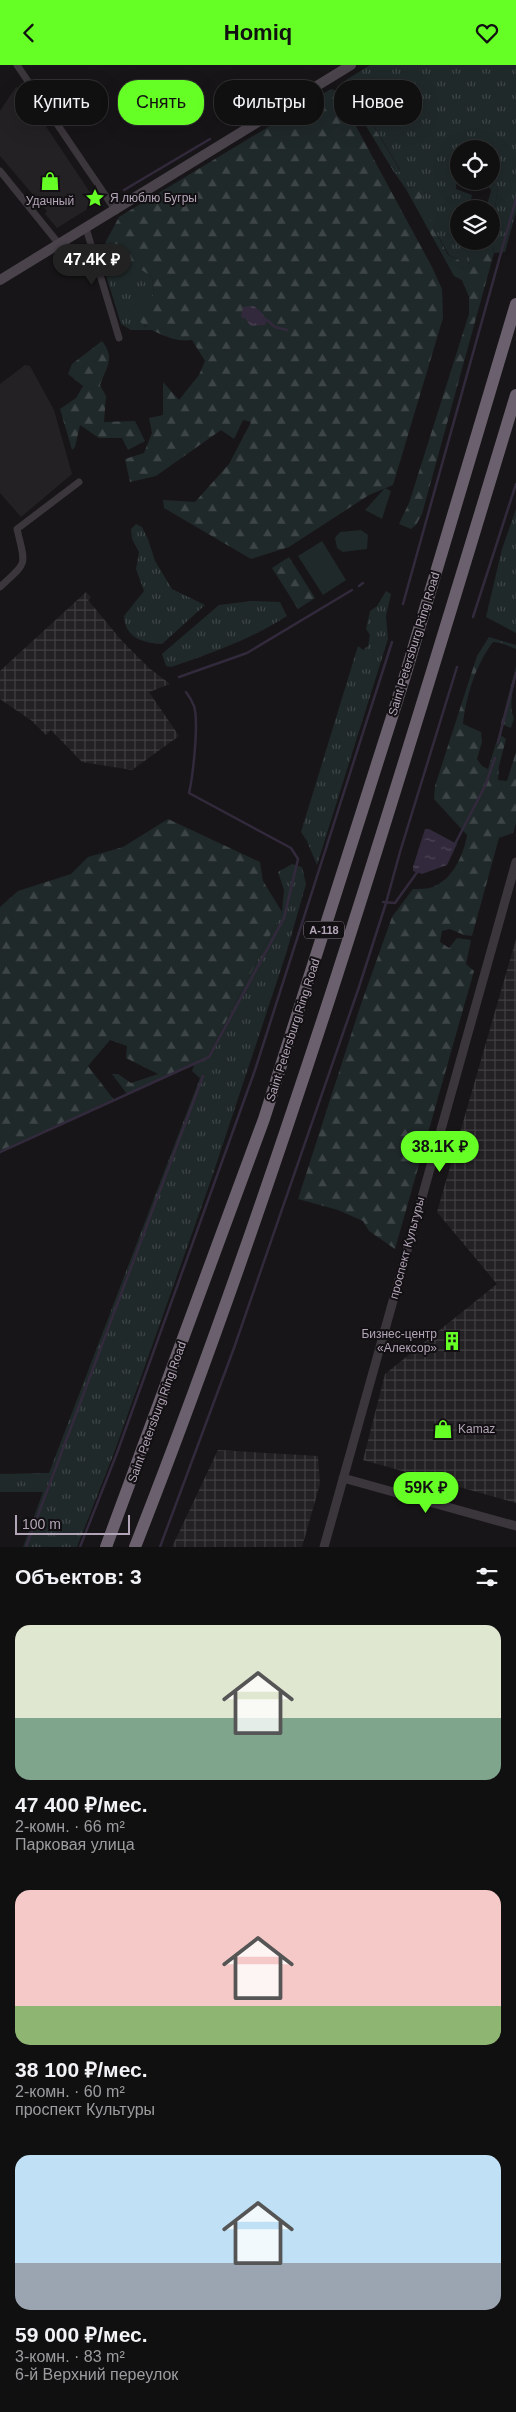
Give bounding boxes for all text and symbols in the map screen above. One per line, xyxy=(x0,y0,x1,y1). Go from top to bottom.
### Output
icon: back xyxy=(15,19,43,47)
icon: heart xyxy=(473,19,501,47)
text: Homiq xyxy=(224,20,292,45)
chip: Купить xyxy=(15,80,108,125)
chip: Снять xyxy=(118,80,204,125)
chip: Фильтры xyxy=(214,80,324,125)
chip: Новое xyxy=(334,80,422,125)
map controls xyxy=(450,140,500,250)
button: locate xyxy=(450,140,500,190)
shop icon: Удачный xyxy=(39,170,61,192)
place icon: Я люблю Бугры xyxy=(84,187,106,209)
place label: Я люблю Бугры xyxy=(110,191,197,205)
place label: Удачный xyxy=(26,194,74,208)
button: layers xyxy=(450,200,500,250)
pin: 47.4K ₽ xyxy=(46,243,138,286)
text: 47.4K ₽ xyxy=(64,251,120,268)
street label: Saint Petersburg Ring Road xyxy=(385,571,443,717)
road number: А-118 xyxy=(304,921,344,939)
street label: Saint Petersburg Ring Road xyxy=(263,957,323,1103)
pin: 38.1K ₽ xyxy=(394,1131,486,1173)
text: 38.1K ₽ xyxy=(412,1138,468,1155)
street label: проспект Культуры xyxy=(387,1195,427,1301)
place label: Бизнес-центр «Алексор» xyxy=(361,1327,437,1355)
building icon: Бизнес-центр «Алексор» xyxy=(441,1330,463,1352)
street label: Saint Petersburg Ring Road xyxy=(125,1339,189,1485)
shop icon: Kamaz xyxy=(432,1418,454,1440)
place label: Kamaz xyxy=(458,1422,495,1436)
pin: 59K ₽ xyxy=(391,1471,461,1514)
text: 59K ₽ xyxy=(404,1479,448,1496)
scale bar xyxy=(15,1512,130,1535)
text: 100 m xyxy=(22,1516,61,1532)
icon: filters xyxy=(473,1563,501,1591)
text: Объектов: 3 xyxy=(15,1565,142,1588)
icon: home xyxy=(213,1658,303,1748)
text: 47 400 ₽/мес. xyxy=(15,1793,148,1816)
text: 2-комн. · 66 m² xyxy=(15,1818,125,1835)
text: Парковая улица xyxy=(15,1836,135,1853)
icon: home xyxy=(213,1923,303,2013)
text: 38 100 ₽/мес. xyxy=(15,2058,148,2081)
text: 2-комн. · 60 m² xyxy=(15,2083,125,2100)
text: проспект Культуры xyxy=(15,2101,155,2118)
icon: home xyxy=(213,2188,303,2278)
text: 59 000 ₽/мес. xyxy=(15,2323,148,2346)
text: 3-комн. · 83 m² xyxy=(15,2348,125,2365)
text: 6-й Верхний переулок xyxy=(15,2366,178,2383)

